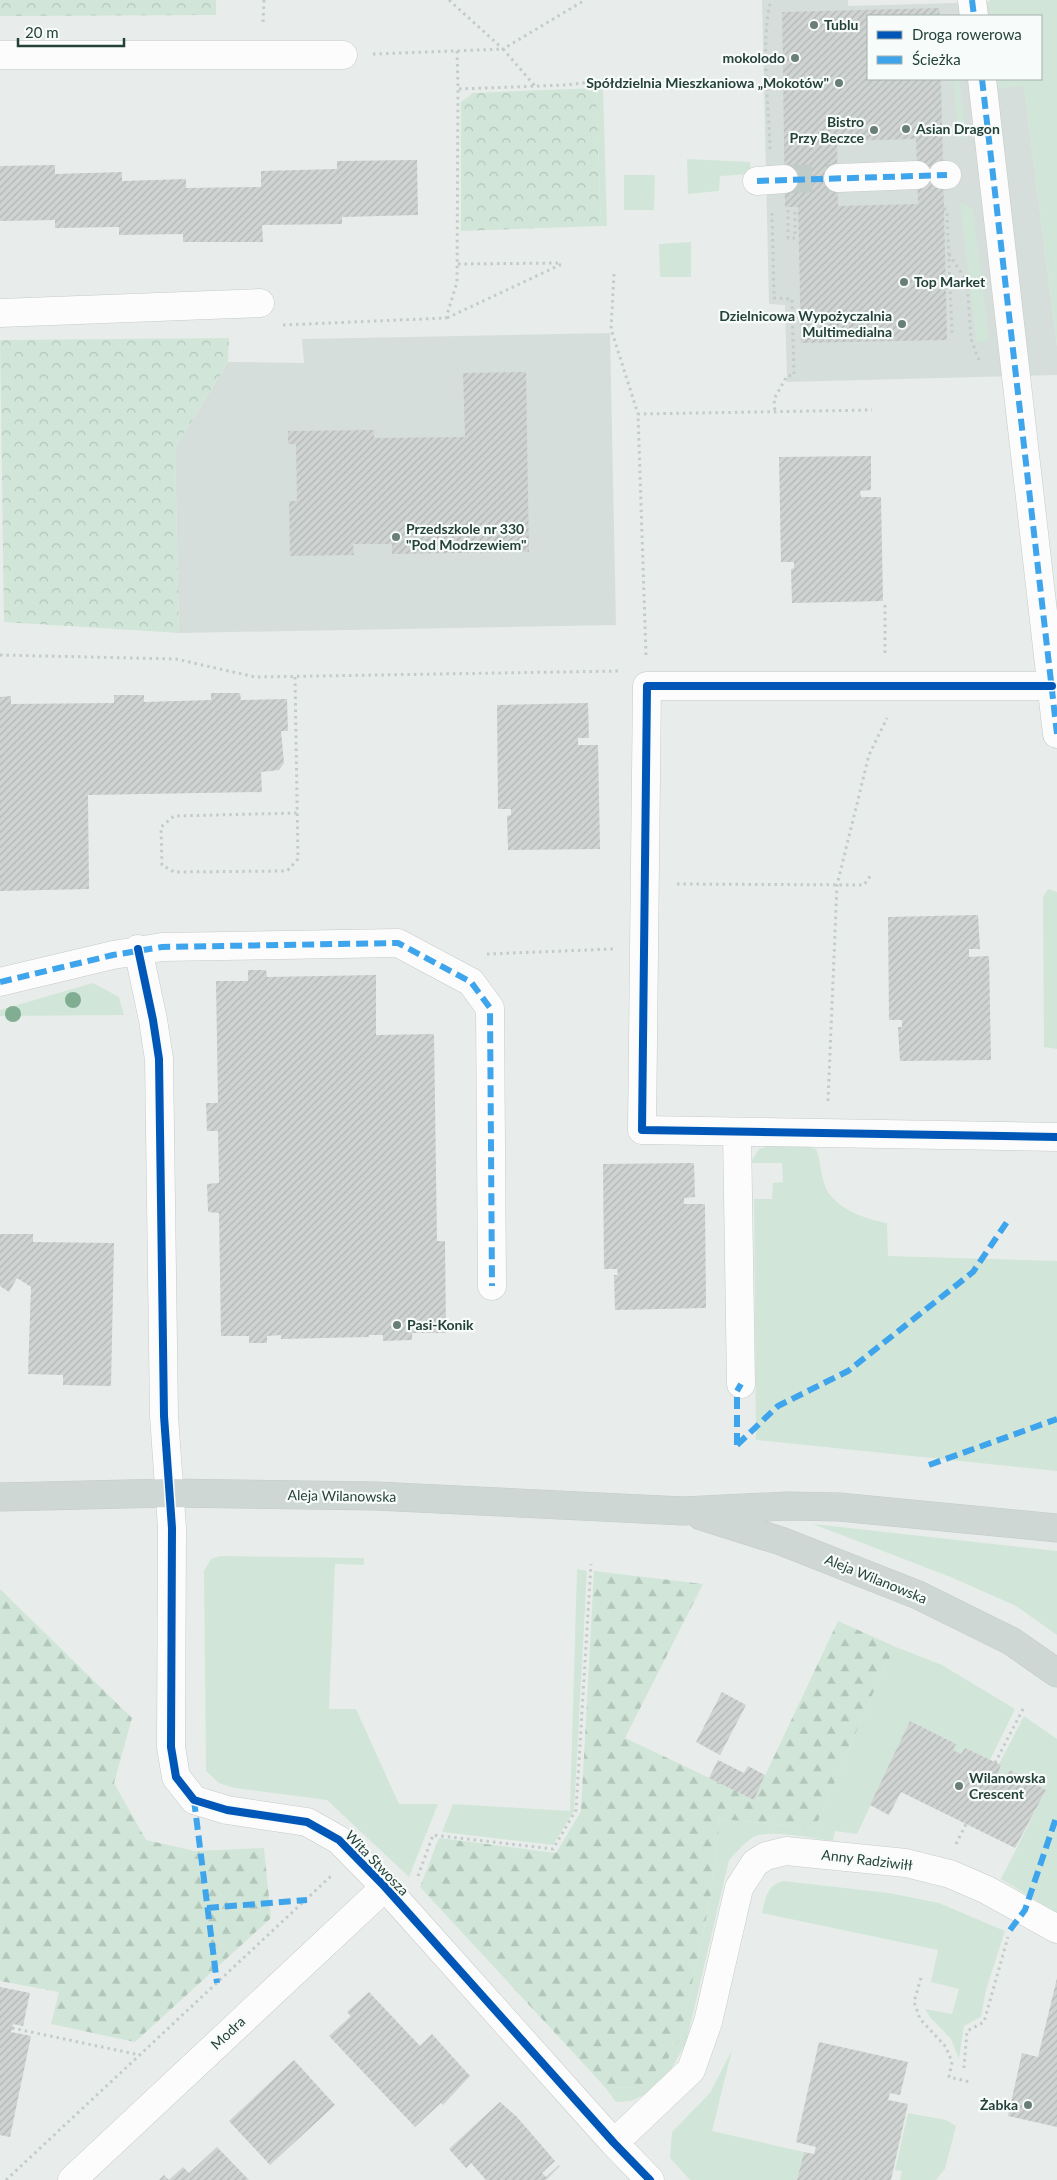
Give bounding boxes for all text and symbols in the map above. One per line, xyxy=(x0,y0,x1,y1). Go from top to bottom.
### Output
scale bar xyxy=(18,15,124,47)
legend xyxy=(867,15,1042,80)
place label: Tublu xyxy=(824,16,858,33)
marker: Tublu xyxy=(808,19,820,31)
text: 20 m xyxy=(25,23,59,41)
text: Droga rowerowa xyxy=(912,25,1022,43)
place label: mokolodo xyxy=(723,49,785,66)
text: Ścieżka xyxy=(912,50,961,68)
marker: mokolodo xyxy=(789,52,801,64)
place label: Spółdzielnia Mieszkaniowa „Mokotów" xyxy=(586,74,829,91)
marker: Spółdzielnia Mieszkaniowa „Mokotów" xyxy=(833,77,845,89)
place label: Bistro Przy Beczce xyxy=(790,113,865,146)
place label: Asian Dragon xyxy=(915,120,1000,137)
marker: Asian Dragon xyxy=(900,123,912,135)
marker: Bistro Przy Beczce xyxy=(868,124,880,136)
place label: Top Market xyxy=(914,273,986,290)
marker: Top Market xyxy=(898,276,910,288)
place label: Dzielnicowa Wypożyczalnia Multimedialna xyxy=(719,307,892,340)
marker: Dzielnicowa Wypożyczalnia Multimedialna xyxy=(896,318,908,330)
place label: Przedszkole nr 330 "Pod Modrzewiem" xyxy=(406,520,527,553)
marker: Przedszkole nr 330 "Pod Modrzewiem" xyxy=(390,531,402,543)
place label: Pasi-Konik xyxy=(407,1316,474,1333)
marker: Pasi-Konik xyxy=(391,1319,403,1331)
street label: Aleja Wilanowska xyxy=(288,1486,397,1505)
street label: Aleja Wilanowska xyxy=(823,1550,930,1607)
place label: Wilanowska Crescent xyxy=(969,1769,1046,1802)
marker: Wilanowska Crescent xyxy=(953,1780,965,1792)
street label: Wita Stwosza xyxy=(342,1827,413,1899)
street label: Anny Radziwiłł xyxy=(821,1845,914,1874)
street label: Modra xyxy=(207,2013,248,2053)
place label: Żabka xyxy=(980,2096,1018,2113)
marker: Żabka xyxy=(1022,2099,1034,2111)

